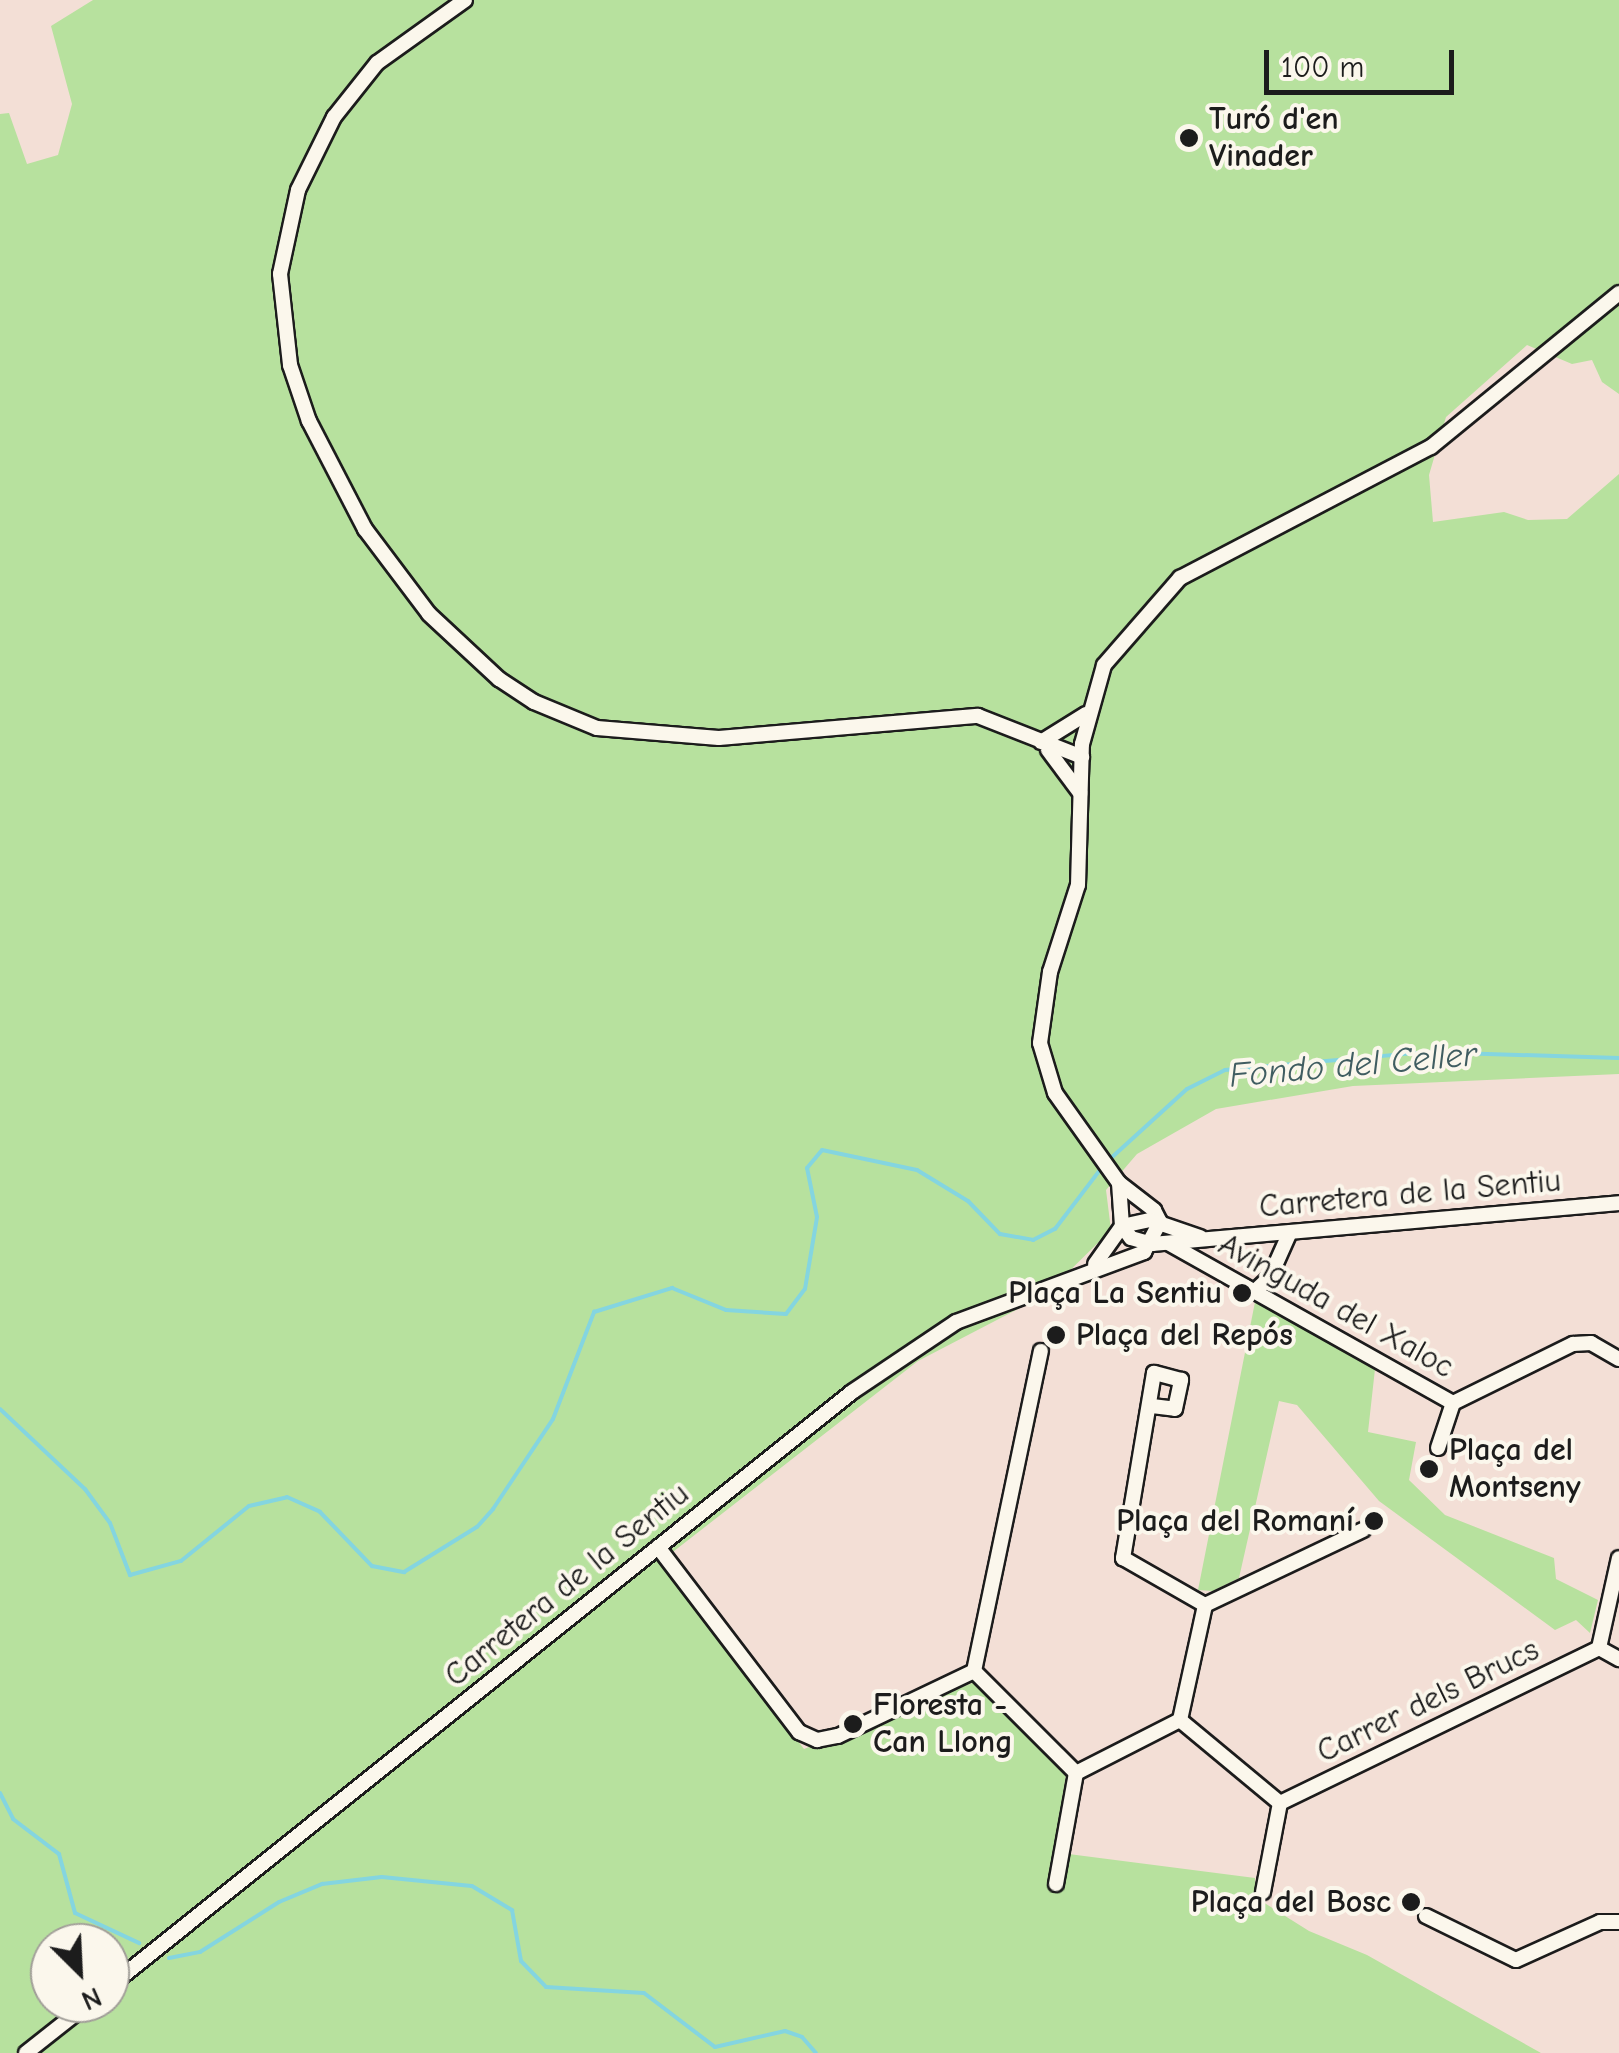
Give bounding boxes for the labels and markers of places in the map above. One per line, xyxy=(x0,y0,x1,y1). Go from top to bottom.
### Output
place label: Turó d'en Vinader xyxy=(1209,101,1339,176)
marker: Turó d'en Vinader xyxy=(1178,127,1200,149)
place label: Plaça La Sentiu xyxy=(1008,1274,1222,1312)
marker: Plaça La Sentiu xyxy=(1231,1282,1253,1304)
place label: Plaça del Repós xyxy=(1076,1316,1293,1354)
marker: Plaça del Repós xyxy=(1045,1324,1067,1346)
place label: Plaça del Montseny xyxy=(1449,1432,1581,1507)
marker: Plaça del Montseny xyxy=(1418,1458,1440,1480)
place label: Plaça del Romaní xyxy=(1116,1502,1354,1540)
marker: Plaça del Romaní xyxy=(1363,1510,1385,1532)
place label: Floresta - Can Llong xyxy=(873,1687,1013,1762)
marker: Floresta - Can Llong xyxy=(842,1713,864,1735)
place label: Plaça del Bosc xyxy=(1191,1883,1391,1921)
marker: Plaça del Bosc xyxy=(1400,1891,1422,1913)

